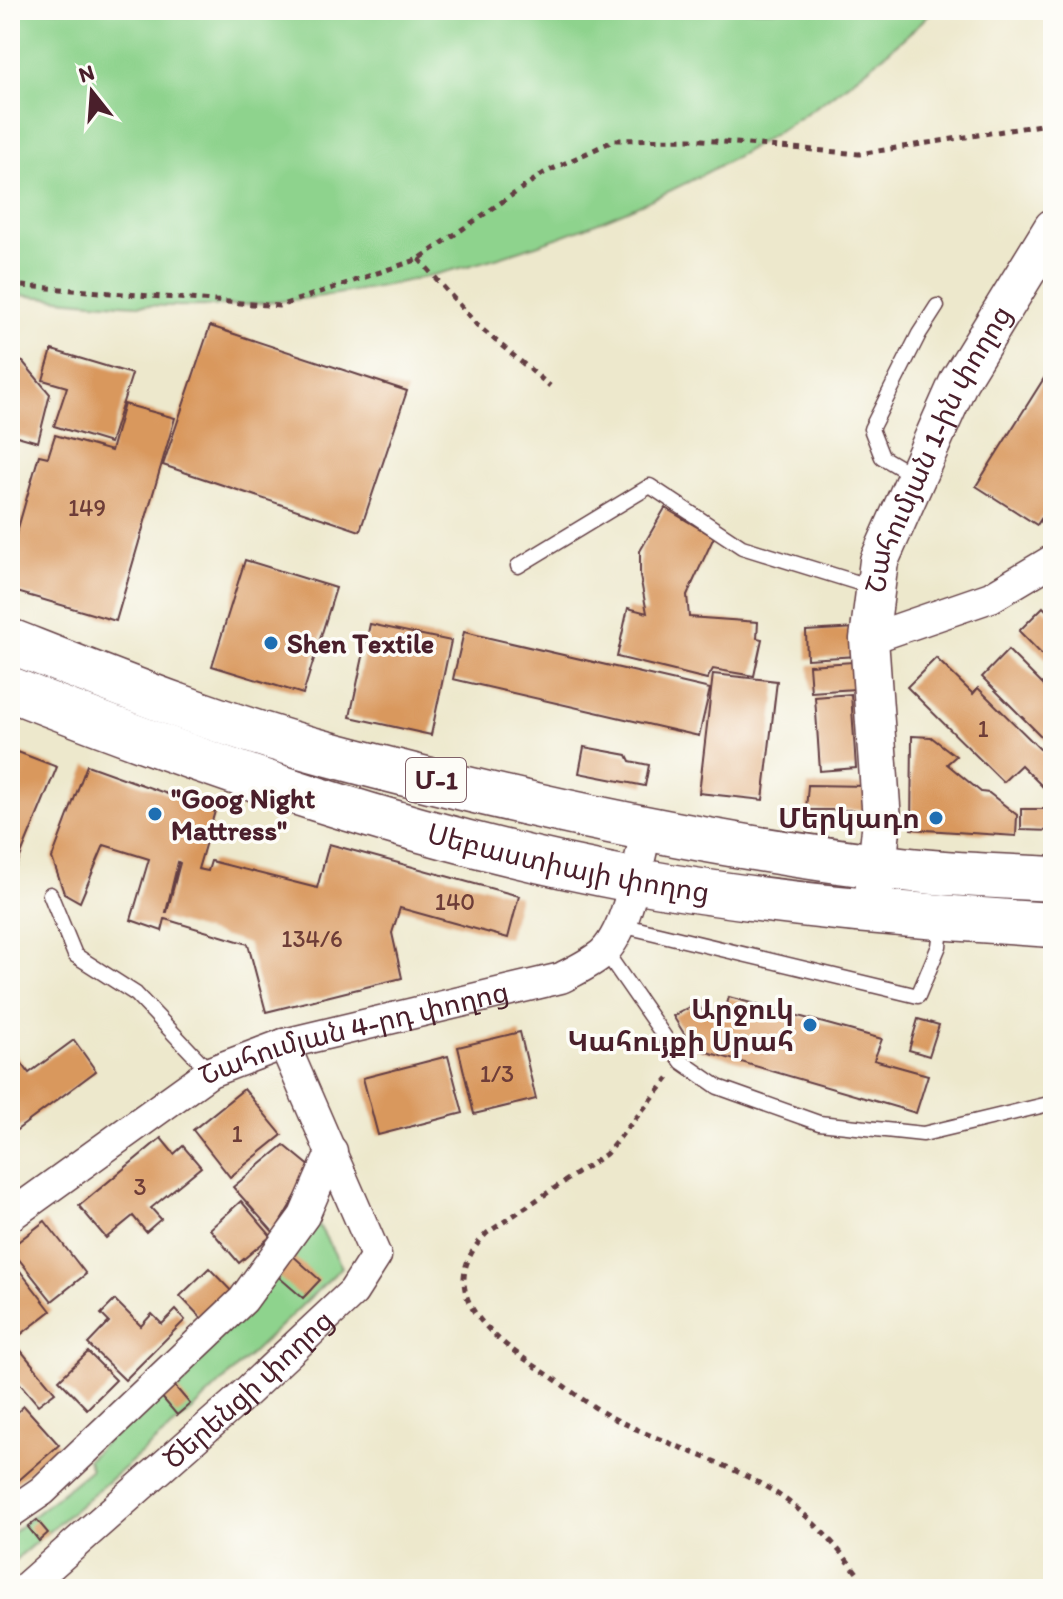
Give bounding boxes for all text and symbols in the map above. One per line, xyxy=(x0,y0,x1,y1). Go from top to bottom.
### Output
north arrow xyxy=(52,52,132,132)
text: N xyxy=(75,58,97,88)
street label: Շահումյան 1-ին փողոց xyxy=(858,299,1018,595)
house number: 149 xyxy=(68,493,106,522)
place label: Shen Textile xyxy=(287,626,434,660)
marker: Shen Textile xyxy=(262,634,280,652)
house number: 1 xyxy=(977,714,989,743)
road number: Մ-1 xyxy=(406,758,466,802)
place label: "Goog Night Mattress" xyxy=(171,781,316,847)
place label: Մերկադո xyxy=(778,801,920,835)
marker: "Goog Night Mattress" xyxy=(146,805,164,823)
marker: Մերկադո xyxy=(927,809,945,827)
street label: Սեբաստիայի փողոց xyxy=(424,816,712,909)
house number: 140 xyxy=(435,887,475,916)
house number: 134/6 xyxy=(281,924,343,953)
street label: Շահումյան 4-րդ փողոց xyxy=(192,974,512,1092)
place label: Արջուկ Կահույքի Սրահ xyxy=(567,992,794,1058)
marker: Արջուկ Կահույքի Սրահ xyxy=(801,1016,819,1034)
house number: 1/3 xyxy=(480,1059,514,1088)
house number: 1 xyxy=(231,1119,243,1148)
house number: 3 xyxy=(133,1172,147,1201)
street label: Ծերենցի փողոց xyxy=(156,1303,340,1476)

